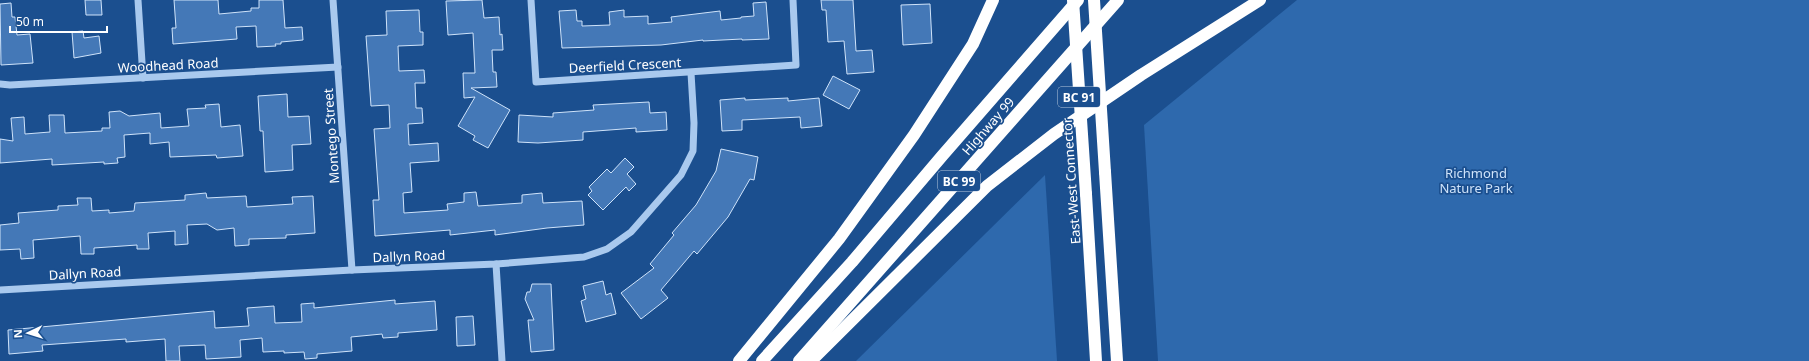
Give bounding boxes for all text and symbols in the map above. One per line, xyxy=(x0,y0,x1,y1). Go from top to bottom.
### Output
scale bar xyxy=(10,8,107,34)
text: 50 m xyxy=(16,13,44,30)
street label: Woodhead Road xyxy=(117,53,219,77)
street label: Deerfield Crescent xyxy=(568,53,682,77)
road number: BC 91 xyxy=(1058,87,1100,107)
street label: Montego Street xyxy=(319,88,343,184)
street label: Highway 99 xyxy=(958,93,1018,159)
street label: East-West Connector xyxy=(1058,117,1084,245)
park label: Richmond Nature Park xyxy=(1439,164,1513,197)
road number: BC 99 xyxy=(938,171,980,191)
street label: Dallyn Road xyxy=(372,246,446,266)
street label: Dallyn Road xyxy=(48,262,122,284)
north arrow xyxy=(8,313,48,353)
text: N xyxy=(10,329,25,339)

